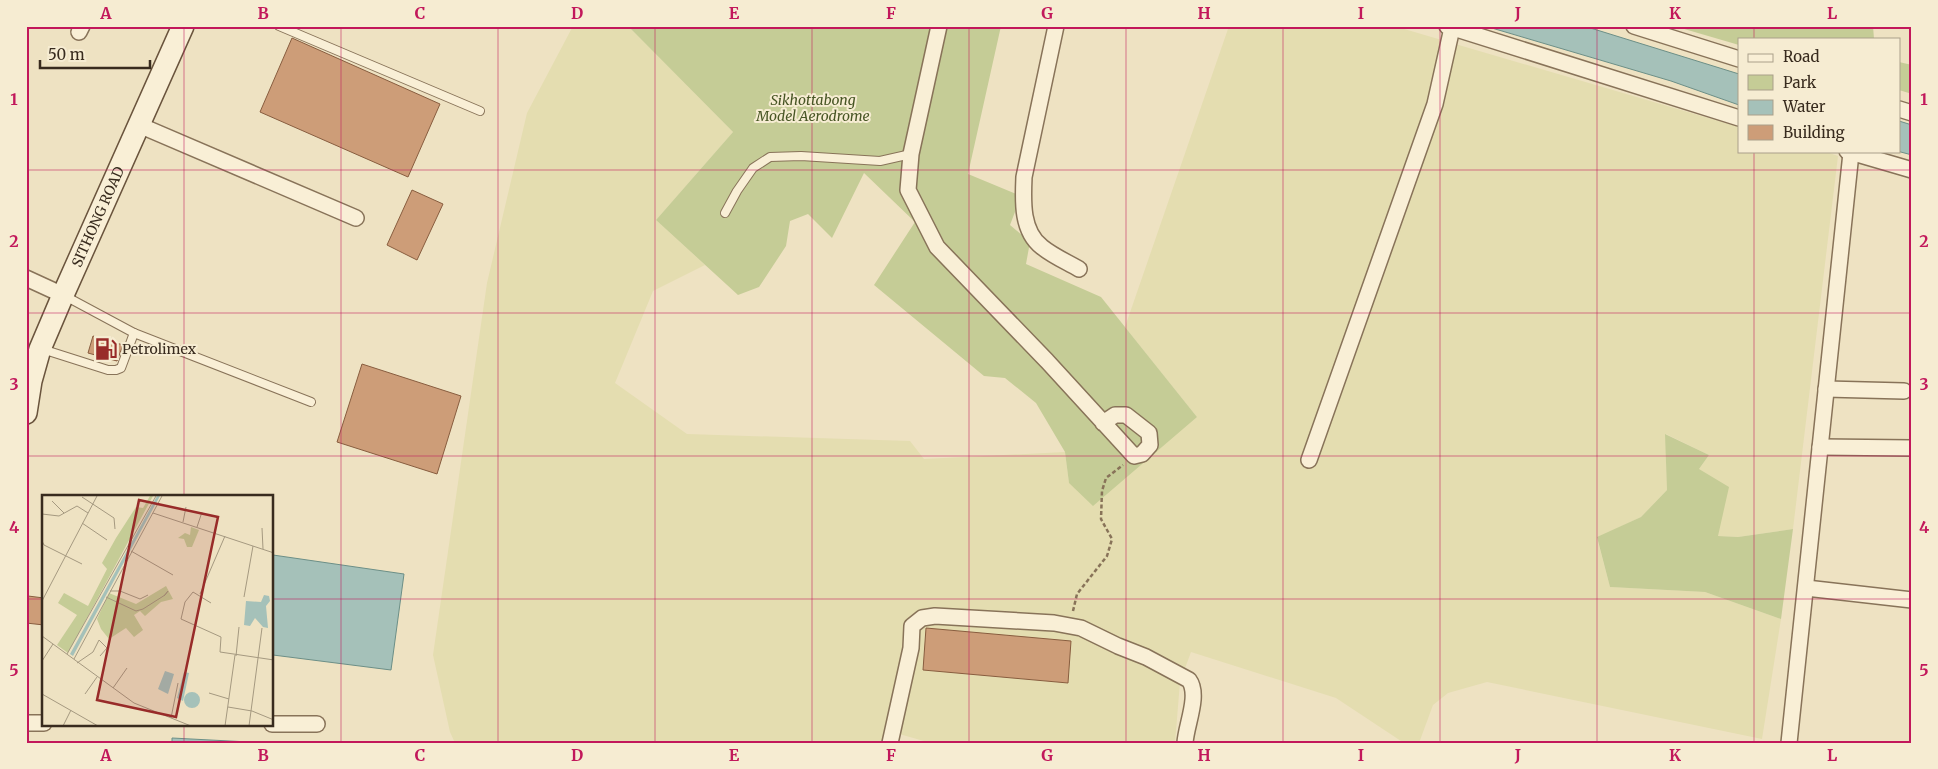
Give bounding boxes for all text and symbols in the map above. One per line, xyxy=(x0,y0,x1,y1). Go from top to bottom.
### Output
text: A xyxy=(99,3,112,23)
text: B xyxy=(257,3,269,23)
text: C xyxy=(415,3,425,23)
text: D xyxy=(571,3,583,23)
text: E xyxy=(729,3,740,23)
text: F xyxy=(886,3,896,23)
text: G xyxy=(1041,3,1053,23)
text: H xyxy=(1197,3,1211,23)
text: I xyxy=(1358,3,1364,23)
text: J xyxy=(1514,3,1521,23)
text: K xyxy=(1669,3,1681,23)
text: L xyxy=(1827,3,1837,23)
scale bar xyxy=(40,38,150,70)
legend xyxy=(1738,38,1900,152)
text: 50 m xyxy=(48,45,85,64)
text: Road xyxy=(1783,47,1819,66)
text: Park xyxy=(1783,73,1817,92)
text: 1 xyxy=(10,89,18,109)
text: 1 xyxy=(1920,89,1928,109)
park label: Sikhottabong Model Aerodrome xyxy=(755,91,870,125)
text: Water xyxy=(1782,97,1826,116)
text: Building xyxy=(1783,123,1845,142)
street label: SITHONG ROAD xyxy=(68,163,128,270)
text: 2 xyxy=(9,231,19,251)
text: 2 xyxy=(1919,231,1929,251)
fuel station icon: Petrolimex xyxy=(93,336,119,362)
place label: Petrolimex xyxy=(122,340,197,358)
text: 3 xyxy=(9,374,19,394)
text: 3 xyxy=(1919,374,1929,394)
inset map xyxy=(42,495,274,726)
text: 4 xyxy=(9,517,19,537)
text: 4 xyxy=(1919,517,1929,537)
text: 5 xyxy=(9,660,19,680)
text: 5 xyxy=(1919,660,1929,680)
text: A xyxy=(99,745,112,765)
text: B xyxy=(257,745,269,765)
text: C xyxy=(415,745,425,765)
text: D xyxy=(571,745,583,765)
text: E xyxy=(729,745,740,765)
text: F xyxy=(886,745,896,765)
text: G xyxy=(1041,745,1053,765)
text: H xyxy=(1197,745,1211,765)
text: I xyxy=(1358,745,1364,765)
text: J xyxy=(1514,745,1521,765)
text: K xyxy=(1669,745,1681,765)
text: L xyxy=(1827,745,1837,765)

